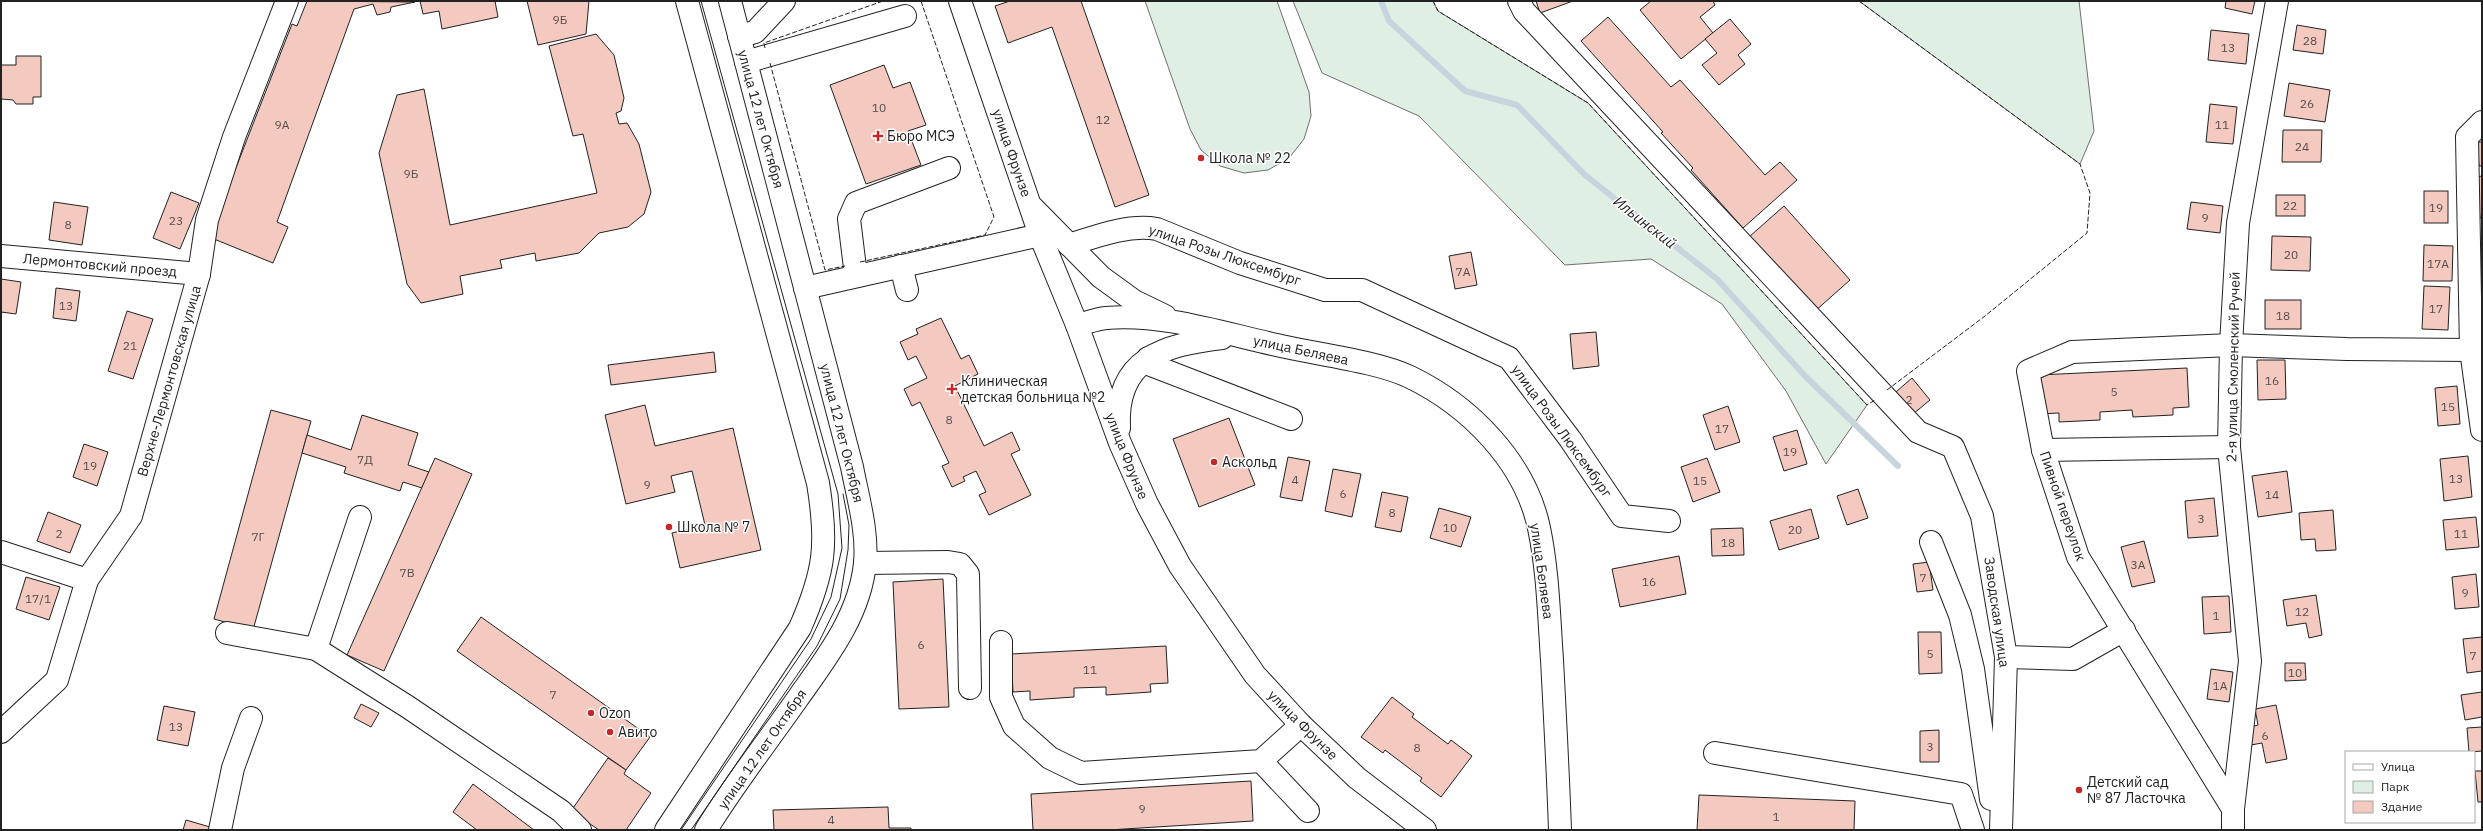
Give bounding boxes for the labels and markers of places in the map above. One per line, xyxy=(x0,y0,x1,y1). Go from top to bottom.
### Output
place label: Бюро МСЭ xyxy=(887,127,955,145)
marker: Бюро МСЭ xyxy=(872,130,884,142)
place label: Школа № 22 xyxy=(1209,149,1291,167)
marker: Школа № 22 xyxy=(1196,153,1206,163)
place label: Клиническая детская больница №2 xyxy=(961,372,1105,406)
marker: Клиническая детская больница №2 xyxy=(946,383,958,395)
place label: Аскольд xyxy=(1222,453,1277,471)
marker: Аскольд xyxy=(1209,457,1219,467)
place label: Школа № 7 xyxy=(677,518,750,536)
marker: Школа № 7 xyxy=(664,522,674,532)
place label: Ozon xyxy=(599,704,631,722)
marker: Ozon xyxy=(586,708,596,718)
place label: Авито xyxy=(618,723,657,741)
marker: Авито xyxy=(605,727,615,737)
place label: Детский сад № 87 Ласточка xyxy=(2087,773,2186,807)
marker: Детский сад № 87 Ласточка xyxy=(2074,785,2084,795)

